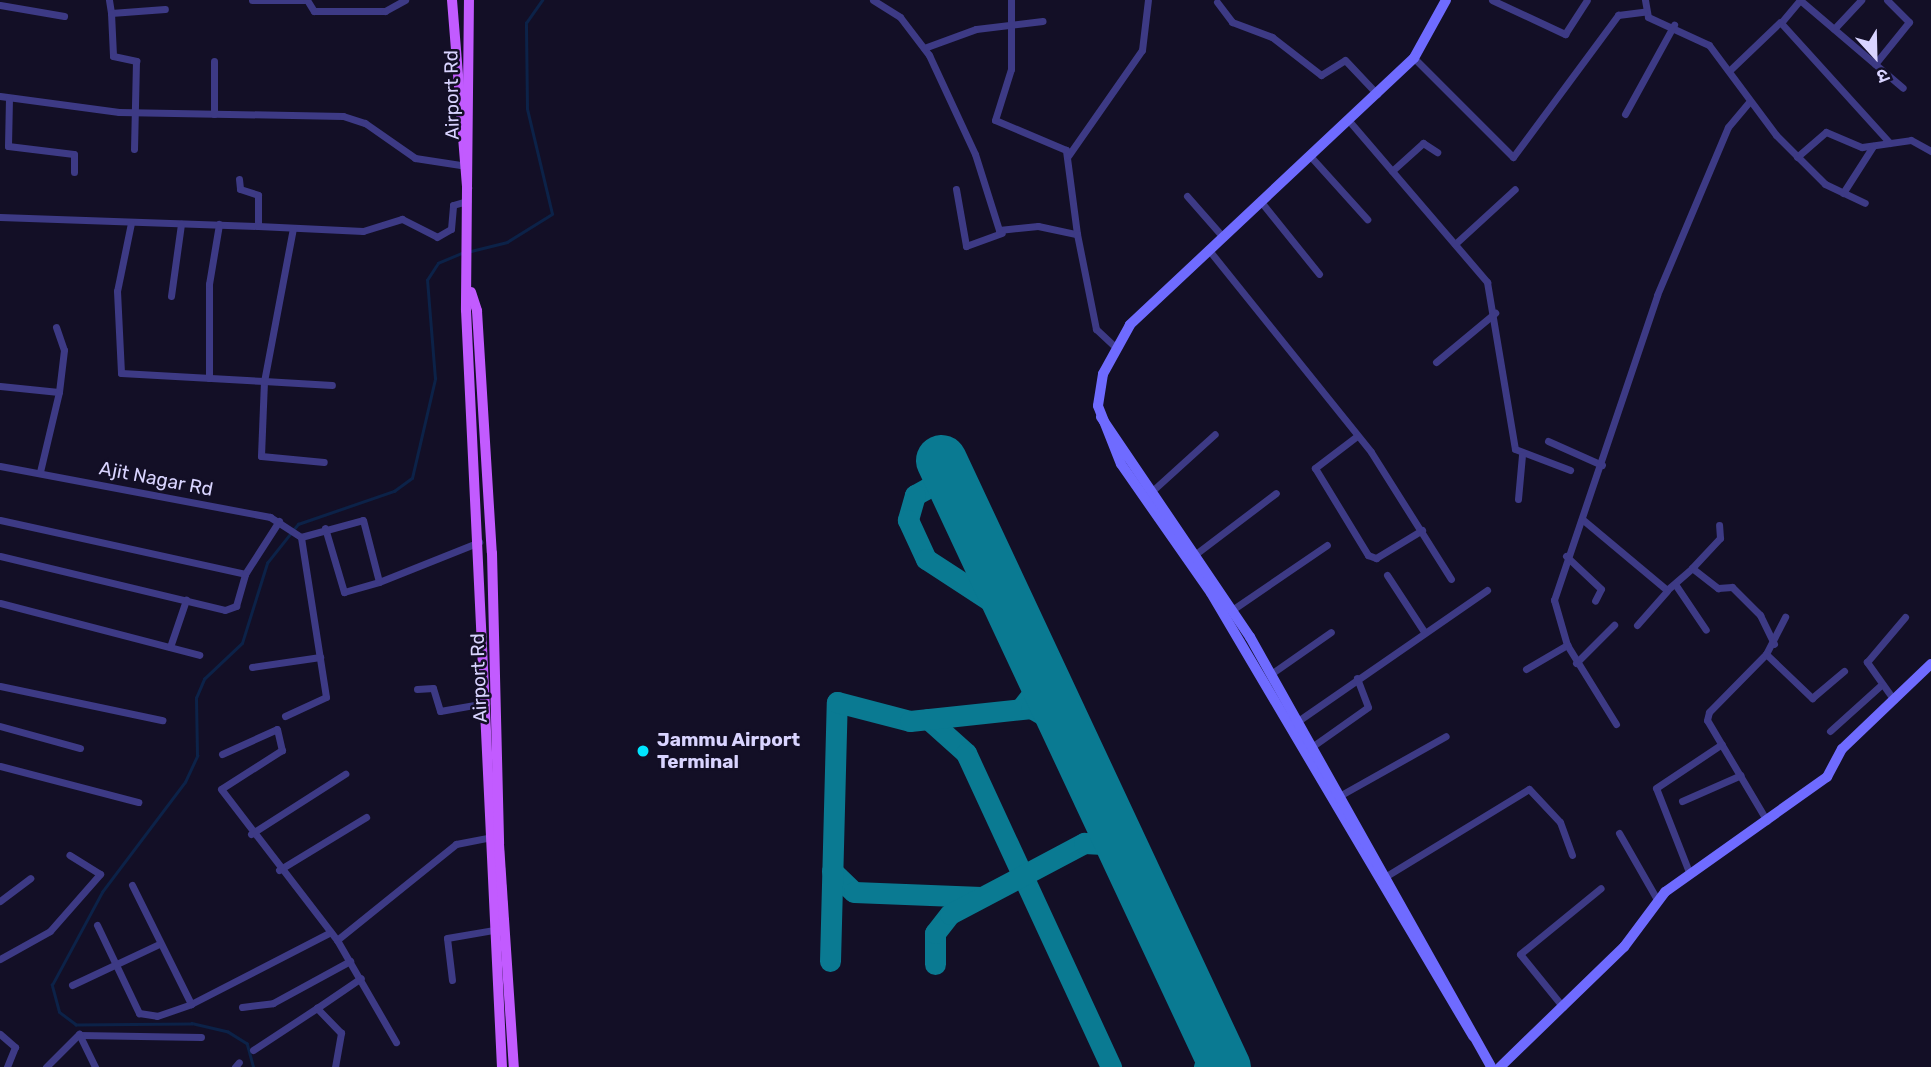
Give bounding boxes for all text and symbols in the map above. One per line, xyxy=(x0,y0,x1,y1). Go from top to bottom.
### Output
north arrow xyxy=(1840,21,1910,91)
street label: Airport Rd xyxy=(440,50,464,140)
text: उ xyxy=(1874,63,1893,89)
street label: Ajit Nagar Rd xyxy=(97,457,215,501)
street label: Airport Rd xyxy=(466,633,492,723)
place label: Jammu Airport Terminal xyxy=(657,729,801,773)
marker: Jammu Airport Terminal xyxy=(635,743,651,759)

